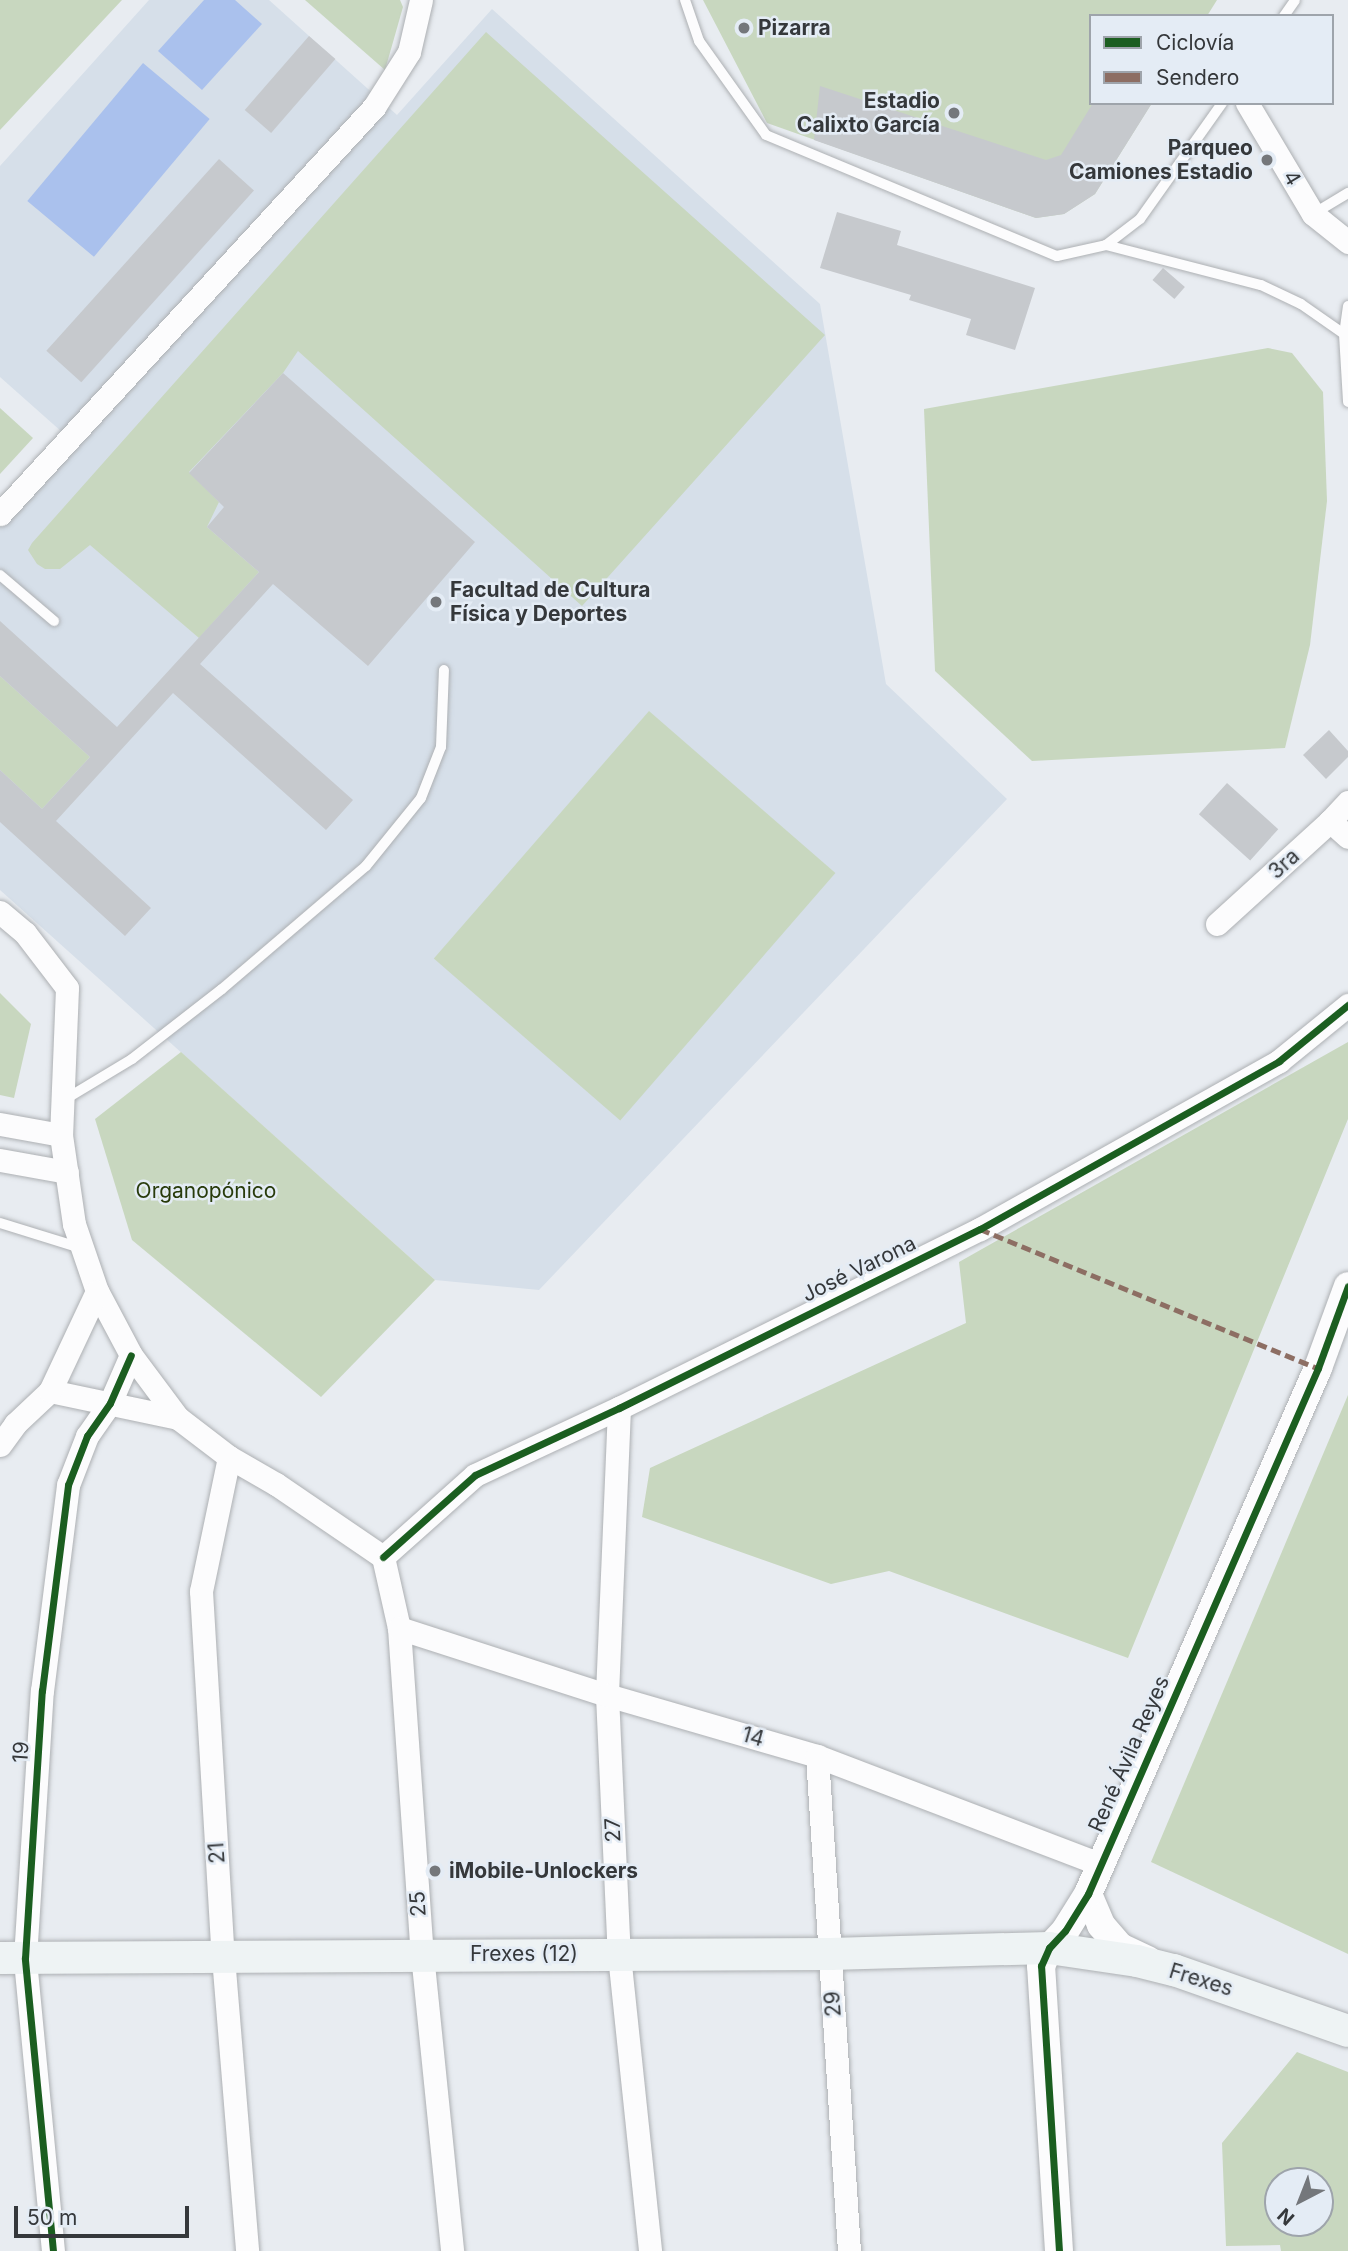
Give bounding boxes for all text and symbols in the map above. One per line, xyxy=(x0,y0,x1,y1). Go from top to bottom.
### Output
legend xyxy=(1089,14,1334,105)
place label: Pizarra xyxy=(758,15,831,41)
marker: Pizarra xyxy=(736,20,752,36)
text: Ciclovía xyxy=(1156,30,1234,55)
text: Sendero xyxy=(1156,65,1239,90)
place label: Estadio Calixto García xyxy=(797,88,940,138)
marker: Estadio Calixto García xyxy=(946,105,962,121)
place label: Parqueo Camiones Estadio xyxy=(1069,135,1253,185)
marker: Parqueo Camiones Estadio xyxy=(1259,152,1275,168)
street label: 4 xyxy=(1278,166,1306,190)
place label: Facultad de Cultura Física y Deportes xyxy=(450,577,650,627)
marker: Facultad de Cultura Física y Deportes xyxy=(428,594,444,610)
street label: 3ra xyxy=(1263,844,1305,884)
park label: Organopónico xyxy=(136,1178,276,1204)
street label: José Varona xyxy=(798,1231,920,1307)
street label: René Ávila Reyes xyxy=(1083,1672,1175,1836)
street label: 14 xyxy=(739,1722,767,1752)
street label: 19 xyxy=(8,1740,34,1764)
street label: 27 xyxy=(600,1817,626,1843)
street label: 21 xyxy=(204,1841,230,1865)
place label: iMobile-Unlockers xyxy=(449,1858,638,1884)
marker: iMobile-Unlockers xyxy=(427,1863,443,1879)
street label: 25 xyxy=(405,1890,431,1918)
street label: Frexes (12) xyxy=(470,1941,578,1967)
street label: Frexes xyxy=(1166,1958,1236,2002)
street label: 29 xyxy=(820,1990,846,2018)
north arrow xyxy=(1264,2167,1334,2237)
scale bar xyxy=(18,2192,192,2236)
text: N xyxy=(1273,2203,1299,2230)
text: 50 m xyxy=(27,2205,77,2230)

